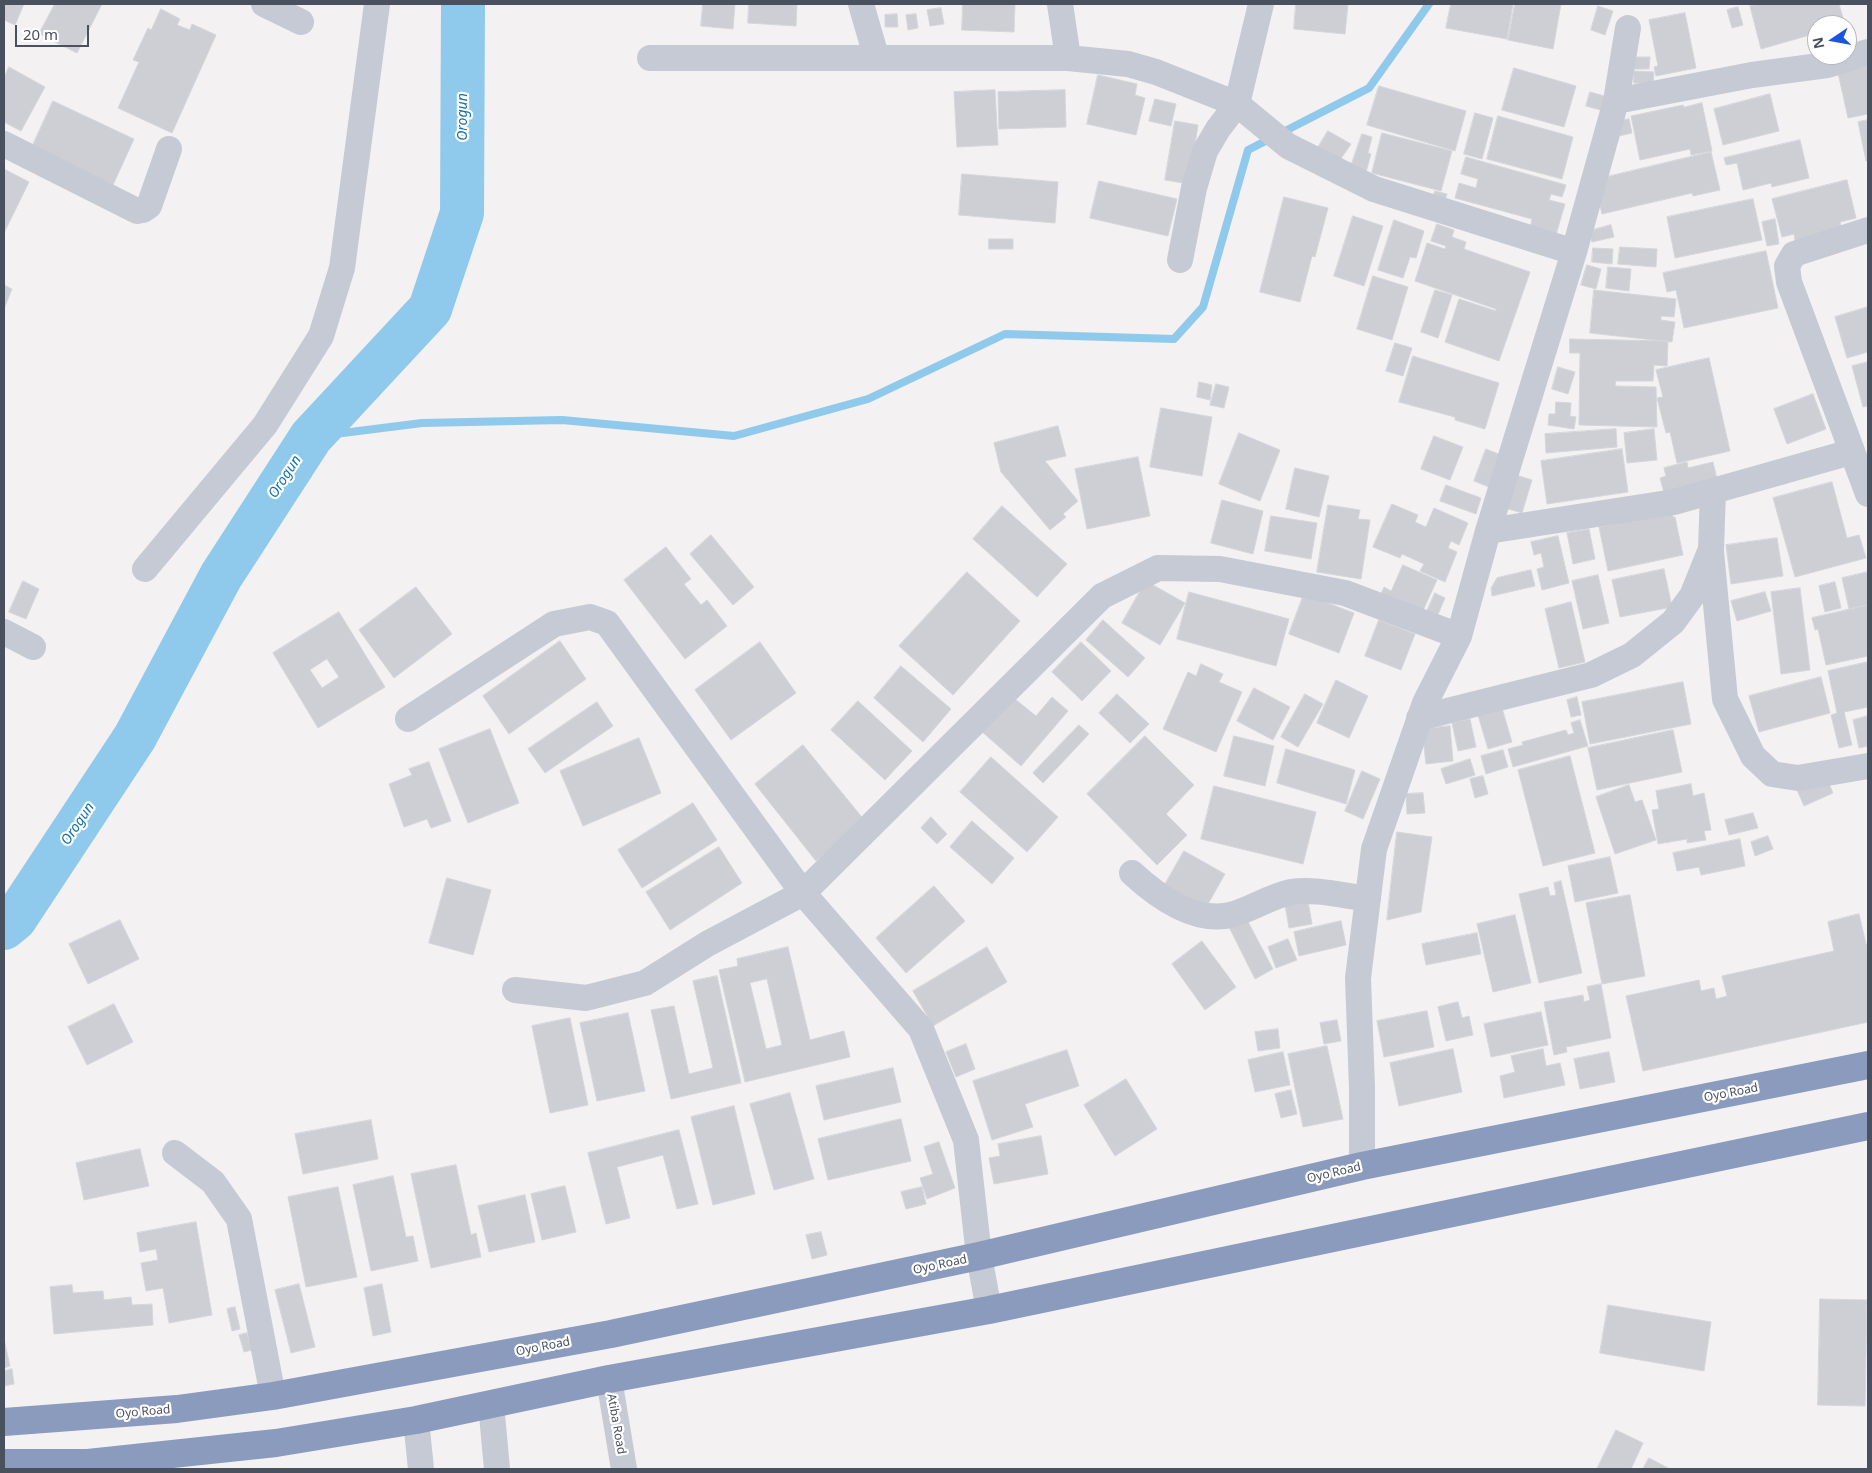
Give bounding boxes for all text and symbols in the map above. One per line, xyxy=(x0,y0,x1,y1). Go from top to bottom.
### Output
scale bar xyxy=(18,15,91,47)
north arrow xyxy=(1807,15,1857,65)
text: 20 m xyxy=(23,24,58,44)
text: N xyxy=(1807,35,1828,51)
water label: Orogun xyxy=(455,93,471,141)
water label: Orogun xyxy=(265,452,305,502)
water label: Orogun xyxy=(58,800,98,848)
street label: Oyo Road xyxy=(1703,1081,1759,1105)
street label: Oyo Road xyxy=(1306,1160,1362,1186)
street label: Oyo Road xyxy=(912,1252,968,1278)
street label: Oyo Road xyxy=(515,1335,571,1359)
street label: Atiba Road xyxy=(604,1393,628,1455)
street label: Oyo Road xyxy=(115,1402,171,1422)

